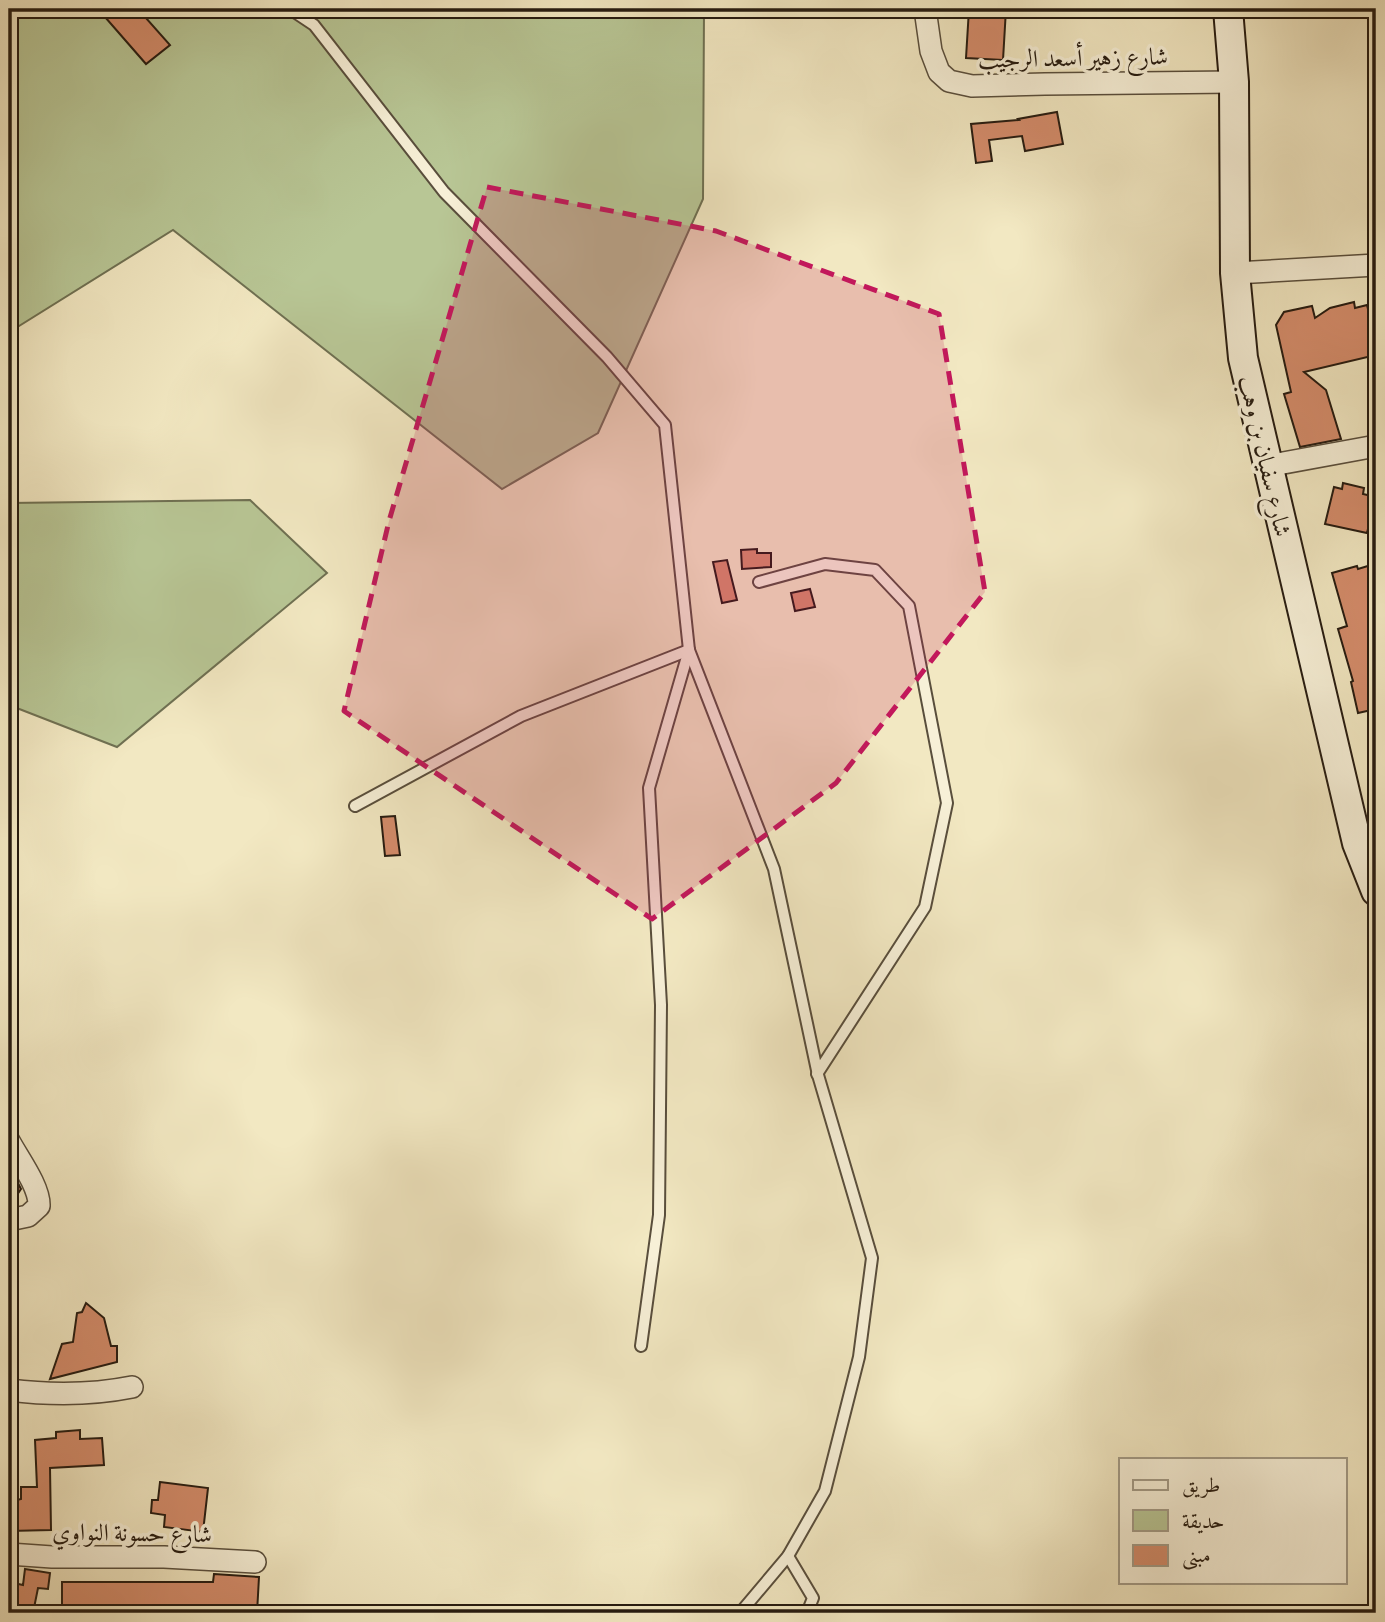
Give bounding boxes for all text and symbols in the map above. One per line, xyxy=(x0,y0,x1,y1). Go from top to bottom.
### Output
street label: شارع زهير أسعد الرجيب xyxy=(978,39,1168,80)
street label: شارع سفيان بن وهب xyxy=(1227,373,1297,541)
legend xyxy=(1119,1458,1346,1584)
text: طريق xyxy=(1182,1473,1220,1499)
text: حديقة xyxy=(1182,1509,1225,1535)
street label: شارع حسونة النواوي xyxy=(52,1518,212,1554)
text: مبنى xyxy=(1182,1543,1211,1570)

